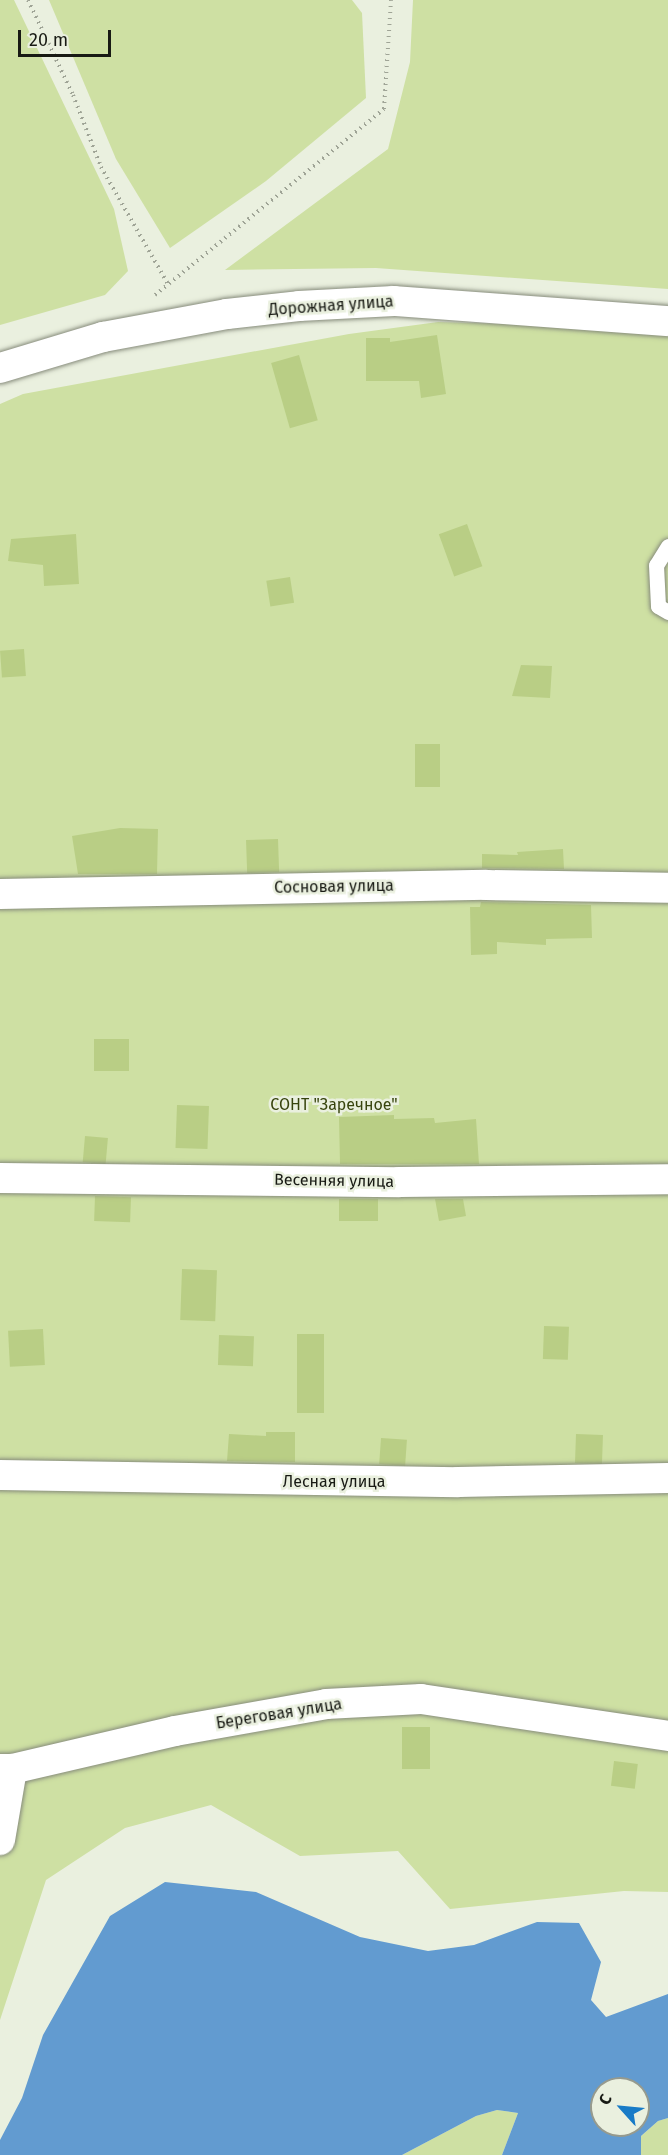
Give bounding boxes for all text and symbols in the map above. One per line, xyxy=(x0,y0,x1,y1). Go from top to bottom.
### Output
scale bar xyxy=(21,18,114,56)
text: 20 m xyxy=(29,29,68,51)
street label: Дорожная улица xyxy=(268,292,394,320)
street label: Сосновая улица xyxy=(274,876,394,898)
park label: СОНТ "Заречное" xyxy=(270,1095,398,1115)
street label: Весенняя улица xyxy=(274,1170,394,1192)
street label: Лесная улица xyxy=(283,1472,385,1492)
street label: Береговая улица xyxy=(215,1695,343,1733)
north arrow xyxy=(590,2077,650,2137)
text: С xyxy=(595,2091,616,2108)

